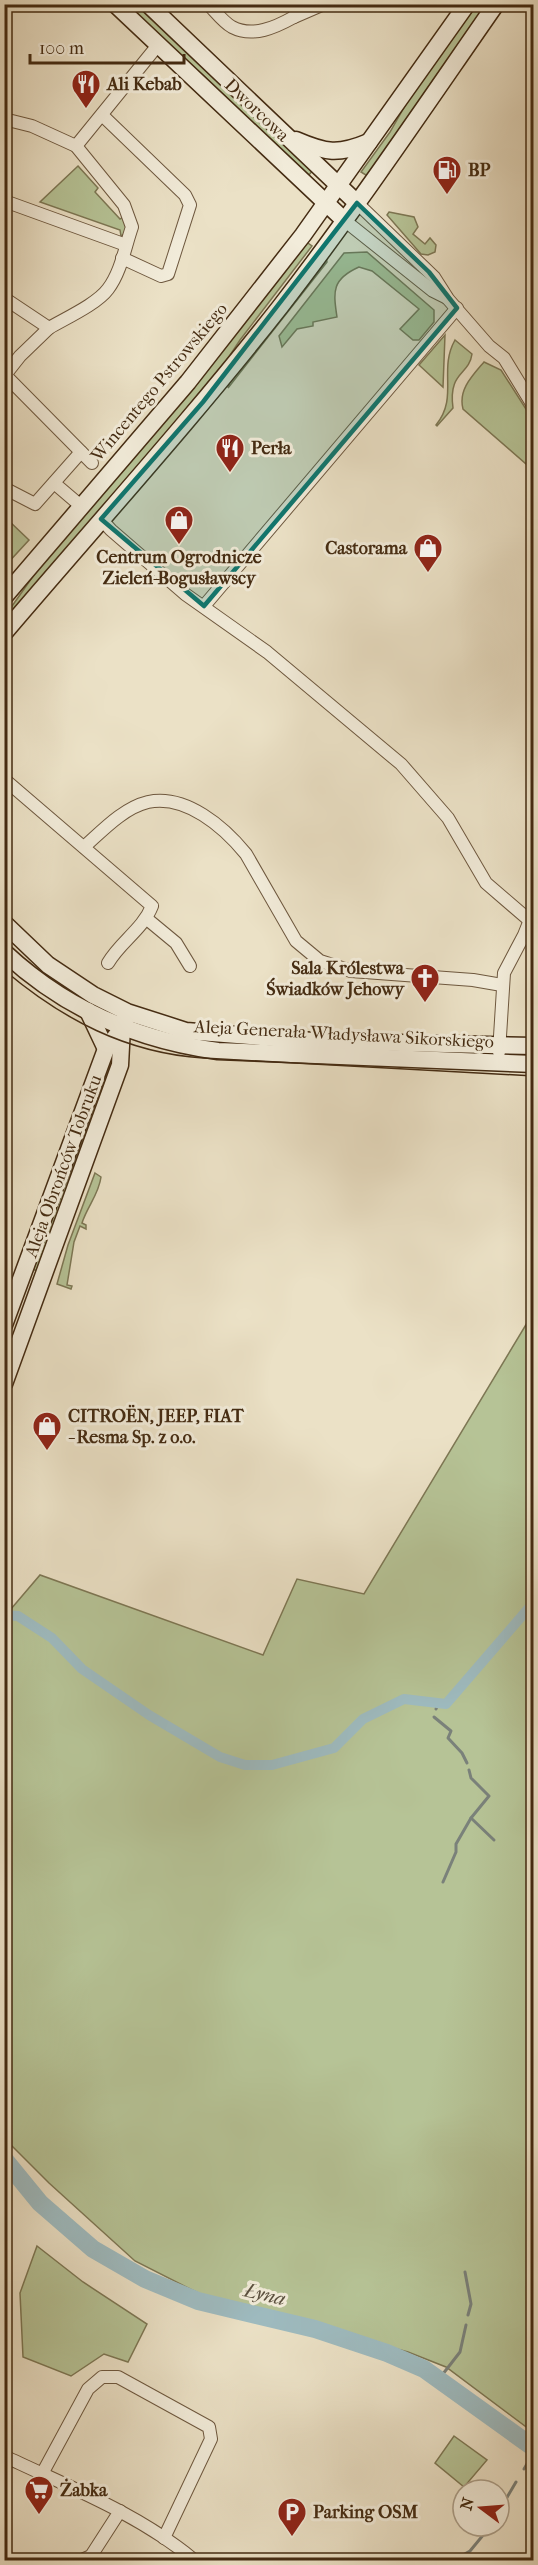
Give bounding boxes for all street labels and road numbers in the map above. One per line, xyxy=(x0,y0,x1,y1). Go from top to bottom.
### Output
street label: Dworcowa xyxy=(220,74,294,147)
street label: Wincentego Pstrowskiego xyxy=(86,299,232,467)
street label: Aleja Generała Władysława Sikorskiego xyxy=(193,1016,494,1053)
street label: Aleja Obrońców Tobruku xyxy=(20,1072,106,1261)

